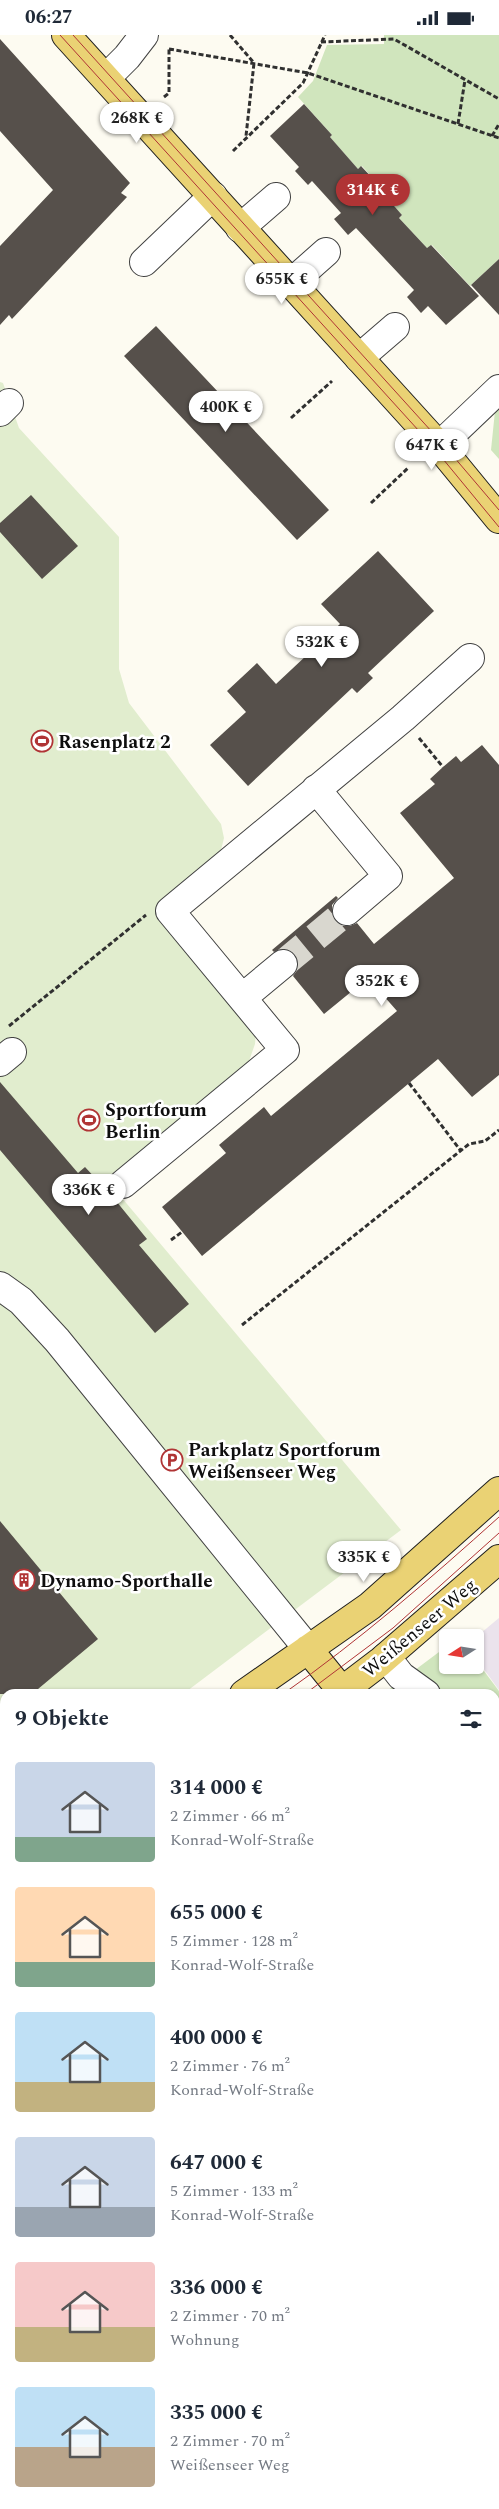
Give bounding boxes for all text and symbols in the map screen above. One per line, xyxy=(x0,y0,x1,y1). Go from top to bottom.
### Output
text: 06:27 xyxy=(25,3,73,32)
pin: 268K € xyxy=(96,101,178,144)
text: 268K € xyxy=(111,106,163,130)
pin: 314K € xyxy=(332,173,414,216)
text: 314K € xyxy=(347,178,399,202)
pin: 655K € xyxy=(241,263,323,305)
text: 655K € xyxy=(256,267,308,291)
pin: 400K € xyxy=(185,391,267,433)
text: 400K € xyxy=(200,395,252,419)
pin: 647K € xyxy=(391,429,473,471)
text: 647K € xyxy=(406,433,458,457)
pin: 532K € xyxy=(281,625,363,668)
text: 532K € xyxy=(296,630,348,654)
place label: Rasenplatz 2 xyxy=(58,728,171,757)
sports icon: Rasenplatz 2 xyxy=(30,729,54,753)
pin: 352K € xyxy=(341,965,423,1007)
text: 352K € xyxy=(356,969,408,993)
place label: Sportforum Berlin xyxy=(105,1096,207,1147)
sports icon: Sportforum Berlin xyxy=(77,1108,101,1132)
pin: 336K € xyxy=(48,1173,130,1216)
text: 336K € xyxy=(63,1178,115,1202)
place label: Parkplatz Sportforum Weißenseer Weg xyxy=(188,1436,381,1487)
parking icon: Parkplatz Sportforum Weißenseer Weg xyxy=(160,1448,184,1472)
pin: 335K € xyxy=(323,1541,405,1583)
text: 335K € xyxy=(338,1545,390,1569)
place label: Dynamo-Sporthalle xyxy=(40,1567,213,1596)
building icon: Dynamo-Sporthalle xyxy=(12,1568,36,1592)
street label: Weißenseer Weg xyxy=(356,1571,484,1685)
north arrow xyxy=(439,1629,484,1674)
map controls xyxy=(439,1629,484,1674)
text: 9 Objekte xyxy=(15,1703,109,1735)
icon: filters xyxy=(457,1705,485,1733)
text: 314 000 € xyxy=(170,1772,263,1804)
icon: home xyxy=(55,1782,115,1842)
text: 2 Zimmer · 66 m² xyxy=(170,1804,290,1828)
text: Konrad-Wolf-Straße xyxy=(170,1828,314,1852)
text: 655 000 € xyxy=(170,1897,263,1929)
icon: home xyxy=(55,1907,115,1967)
text: 5 Zimmer · 128 m² xyxy=(170,1929,298,1953)
text: Konrad-Wolf-Straße xyxy=(170,1953,314,1977)
text: 400 000 € xyxy=(170,2022,263,2054)
icon: home xyxy=(55,2032,115,2092)
text: 2 Zimmer · 76 m² xyxy=(170,2054,290,2078)
text: Konrad-Wolf-Straße xyxy=(170,2078,314,2102)
text: 647 000 € xyxy=(170,2147,263,2179)
icon: home xyxy=(55,2157,115,2217)
text: 5 Zimmer · 133 m² xyxy=(170,2179,298,2203)
text: Konrad-Wolf-Straße xyxy=(170,2203,314,2227)
text: 336 000 € xyxy=(170,2272,263,2304)
icon: home xyxy=(55,2282,115,2342)
text: 2 Zimmer · 70 m² xyxy=(170,2304,290,2328)
text: Wohnung xyxy=(170,2328,240,2352)
text: 335 000 € xyxy=(170,2397,263,2429)
icon: home xyxy=(55,2407,115,2467)
text: 2 Zimmer · 70 m² xyxy=(170,2429,290,2453)
text: Weißenseer Weg xyxy=(170,2453,290,2477)

